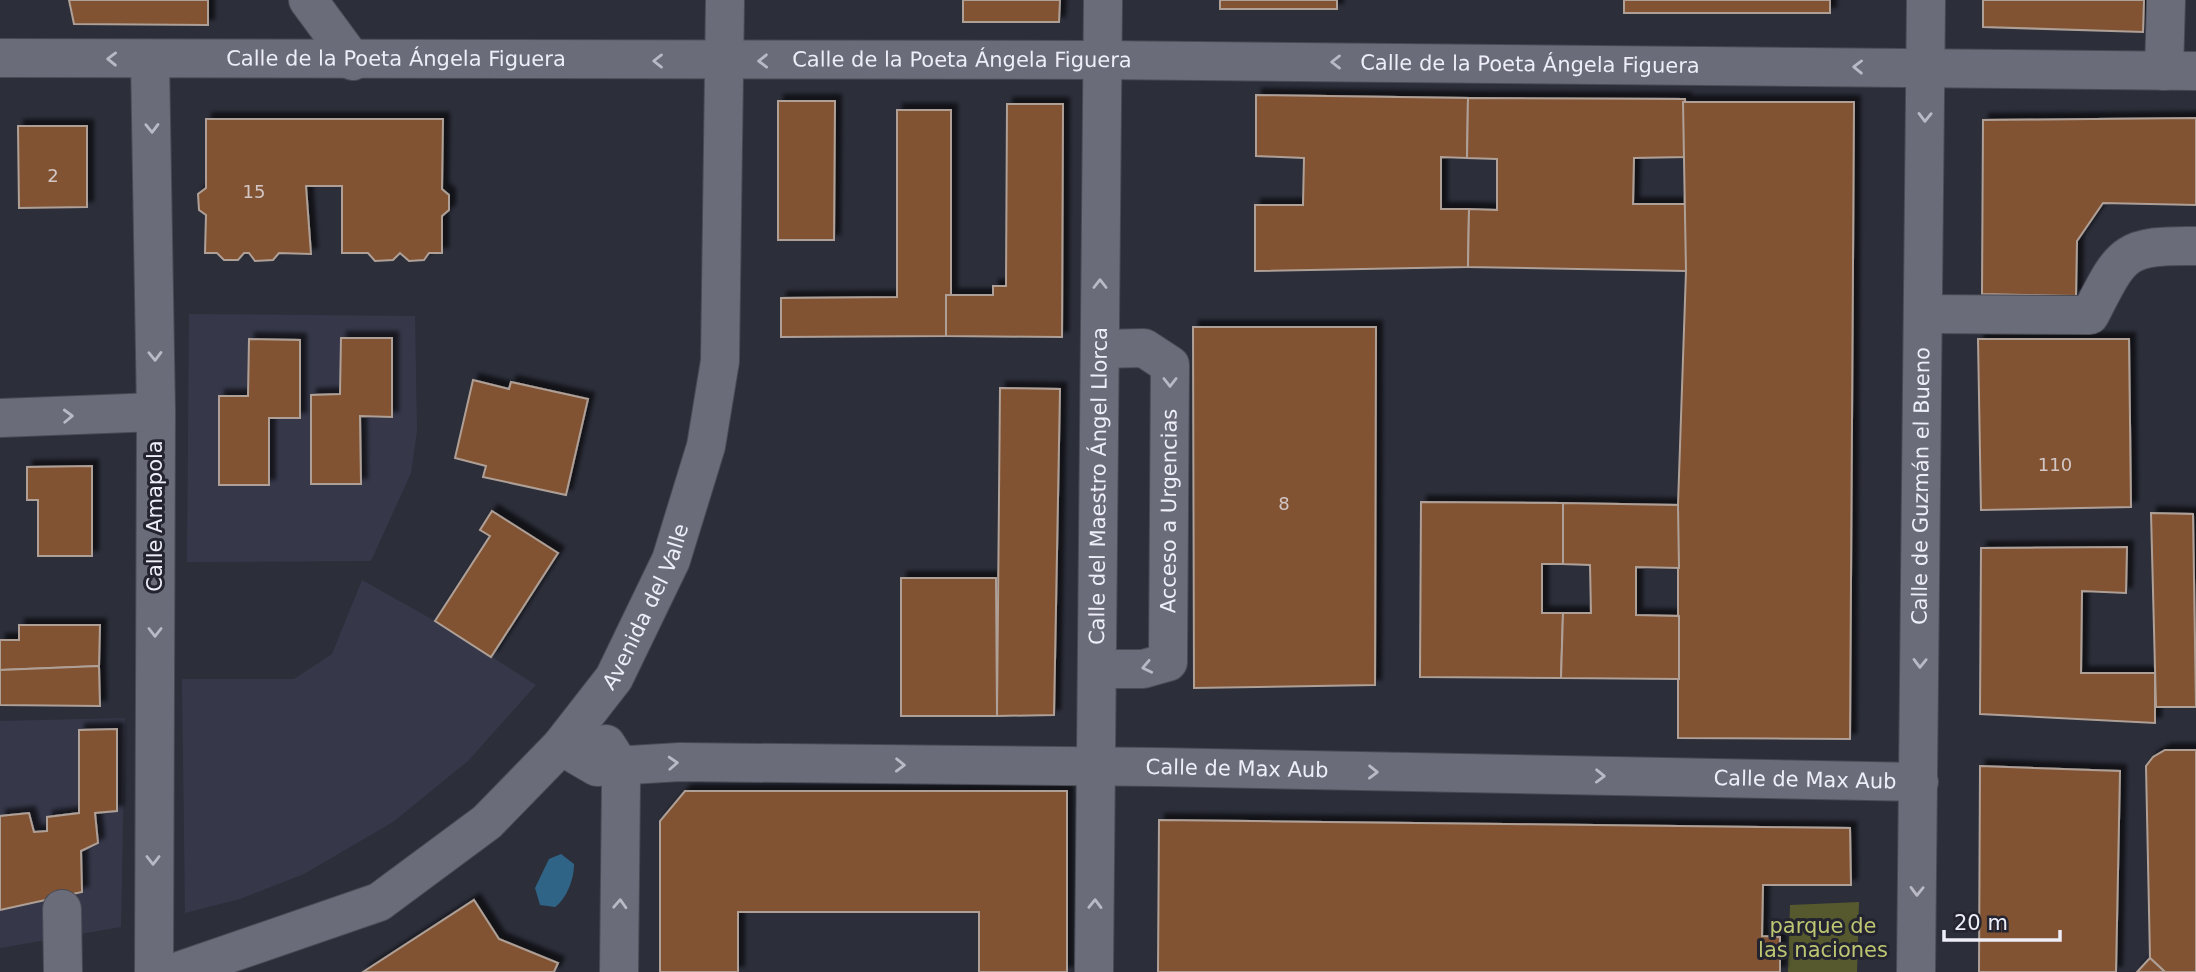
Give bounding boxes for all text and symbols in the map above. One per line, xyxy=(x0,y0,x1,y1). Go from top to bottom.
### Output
street label: Calle de la Poeta Ángela Figuera xyxy=(226,46,566,71)
street label: Calle de la Poeta Ángela Figuera xyxy=(792,47,1132,72)
street label: Calle de la Poeta Ángela Figuera xyxy=(1360,51,1700,78)
one-way arrow xyxy=(106,52,117,67)
one-way arrow xyxy=(652,53,662,69)
one-way arrow xyxy=(758,53,768,69)
one-way arrow xyxy=(1331,54,1341,70)
one-way arrow xyxy=(1852,59,1863,75)
one-way arrow xyxy=(1918,112,1933,123)
one-way arrow xyxy=(144,123,159,134)
house number: 2 xyxy=(47,165,59,186)
house number: 15 xyxy=(243,181,265,202)
one-way arrow xyxy=(1092,279,1108,289)
street label: Calle del Maestro Ángel Llorca xyxy=(1085,327,1112,645)
street label: Calle de Guzmán el Bueno xyxy=(1908,347,1934,625)
one-way arrow xyxy=(147,351,163,361)
one-way arrow xyxy=(1162,378,1178,388)
one-way arrow xyxy=(63,408,74,423)
street label: Acceso a Urgencias xyxy=(1156,409,1182,613)
street label: Calle Amapola xyxy=(143,440,167,592)
house number: 110 xyxy=(2038,454,2072,475)
house number: 8 xyxy=(1278,493,1290,514)
street label: Avenida del Valle xyxy=(598,521,693,694)
one-way arrow xyxy=(147,627,163,638)
one-way arrow xyxy=(1142,658,1154,673)
one-way arrow xyxy=(1912,658,1928,669)
one-way arrow xyxy=(667,755,678,770)
street label: Calle de Max Aub xyxy=(1146,755,1329,782)
one-way arrow xyxy=(895,757,906,773)
one-way arrow xyxy=(1367,764,1378,779)
street label: Calle de Max Aub xyxy=(1713,766,1897,794)
one-way arrow xyxy=(1595,768,1606,784)
one-way arrow xyxy=(145,855,161,865)
one-way arrow xyxy=(1910,885,1925,896)
one-way arrow xyxy=(612,898,627,909)
one-way arrow xyxy=(1087,898,1102,909)
scale bar xyxy=(1944,898,2060,942)
text: 20 m xyxy=(1954,911,2008,935)
park label: parque de las naciones xyxy=(1758,914,1888,962)

